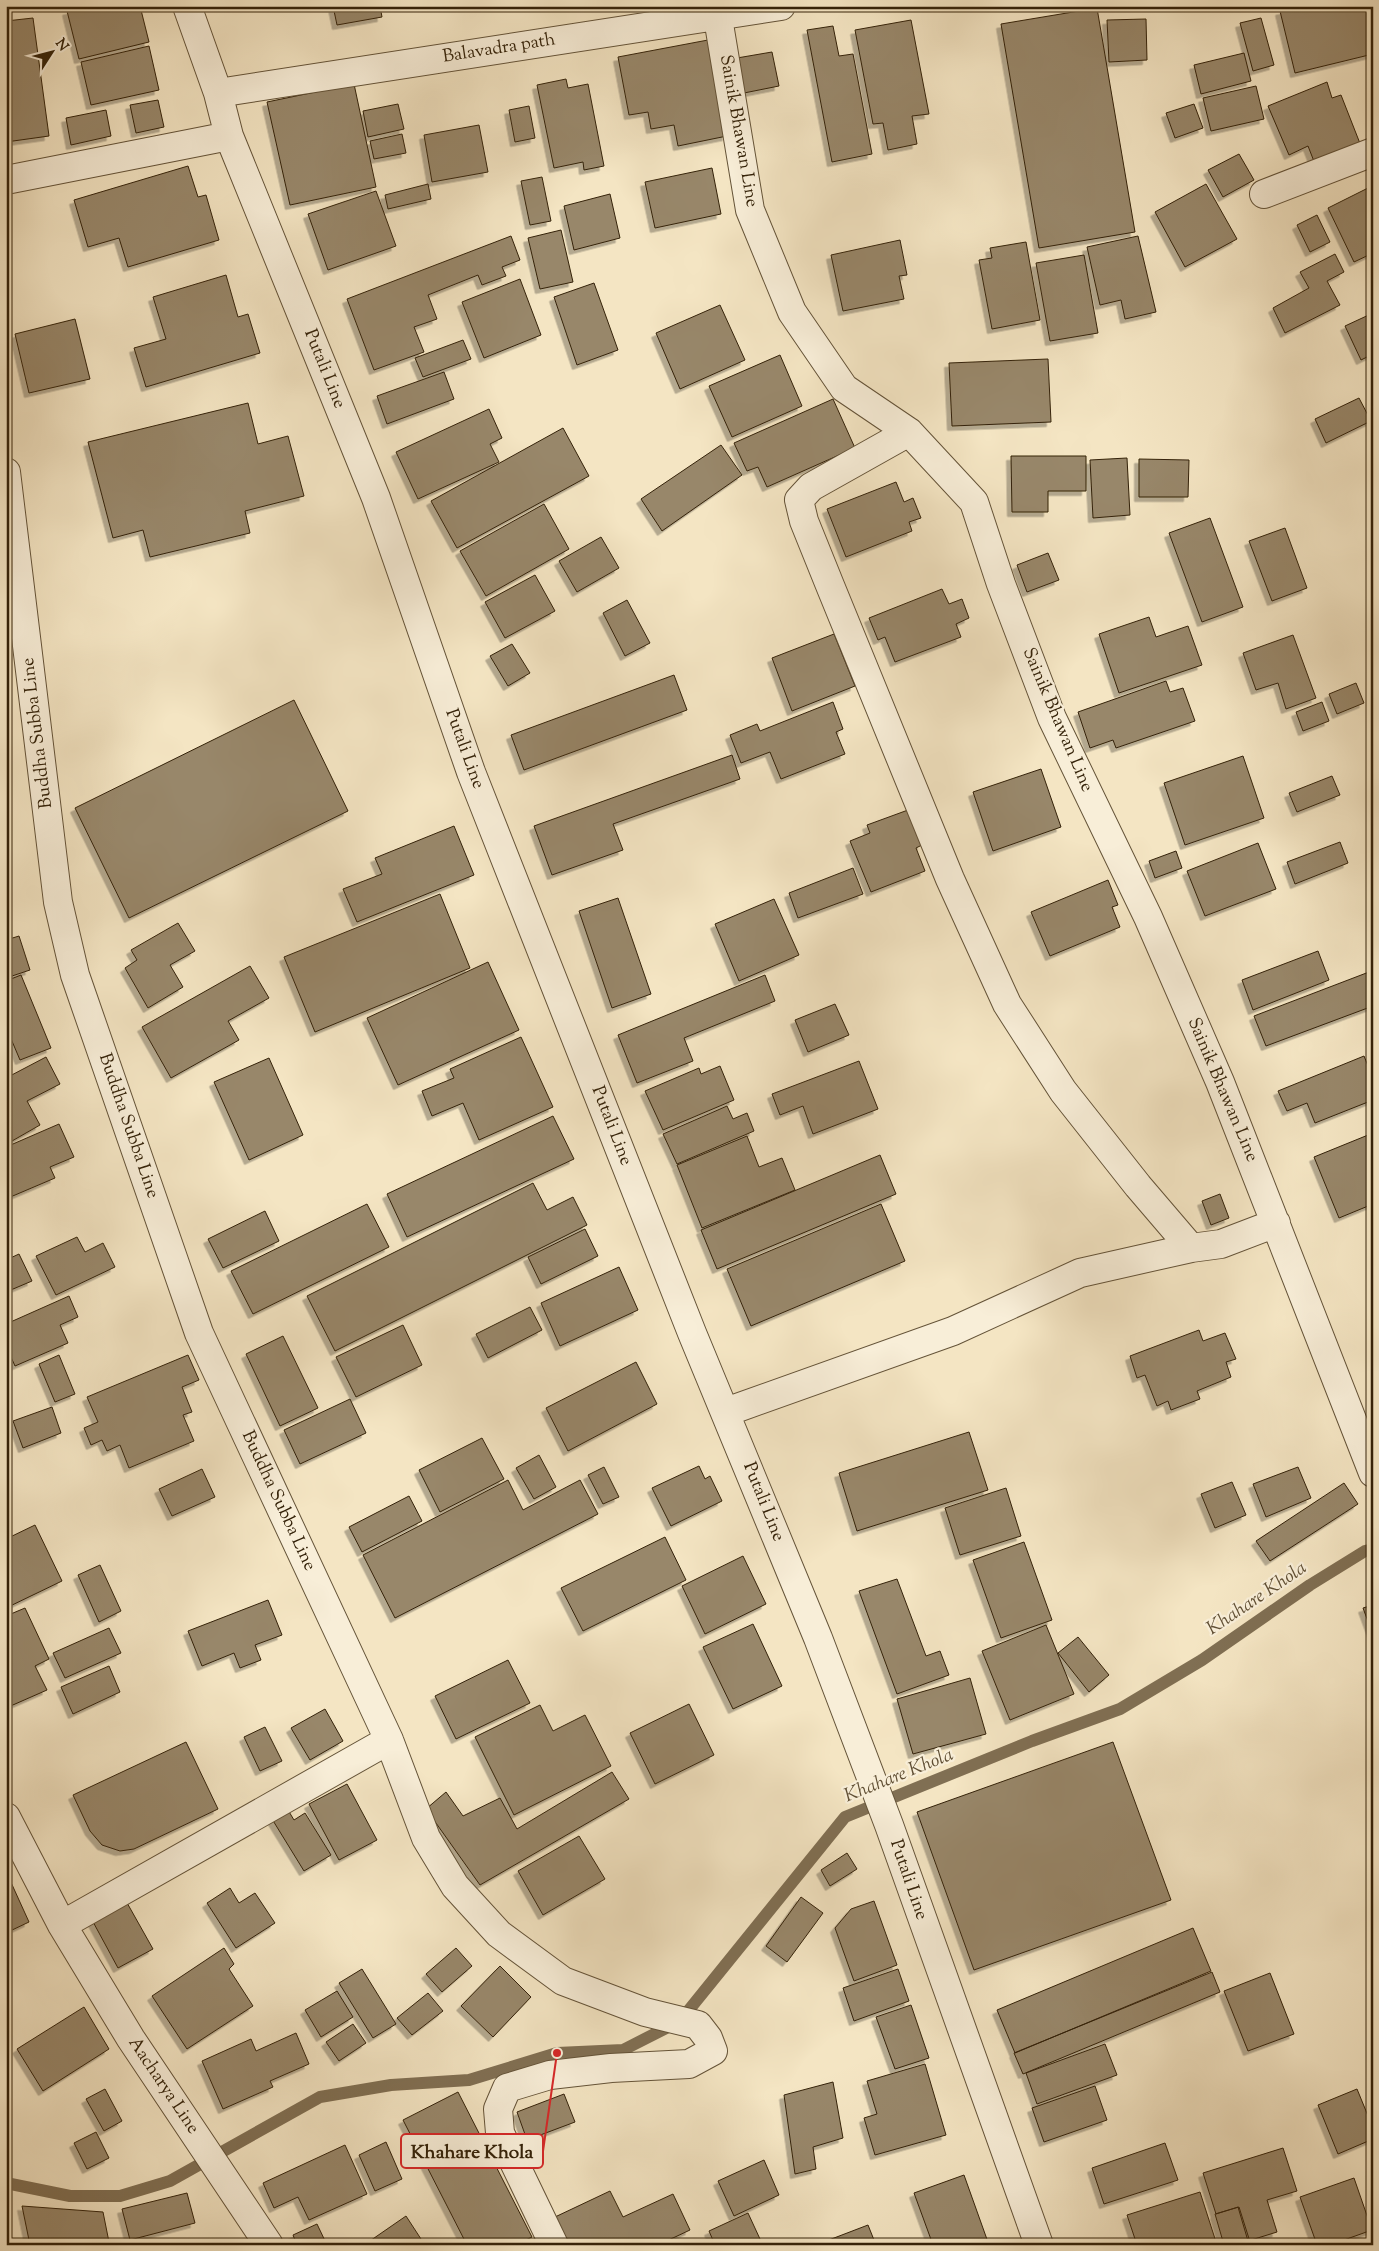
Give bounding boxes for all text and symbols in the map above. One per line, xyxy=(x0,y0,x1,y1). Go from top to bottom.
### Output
street label: Balavadra path xyxy=(441,27,558,71)
north arrow xyxy=(28,28,78,78)
text: N xyxy=(50,35,72,56)
street label: Sainik Bhawan Line xyxy=(712,53,764,209)
street label: Putali Line xyxy=(296,325,352,413)
street label: Sainik Bhawan Line xyxy=(1015,644,1099,796)
street label: Buddha Subba Line xyxy=(16,656,60,810)
street label: Putali Line xyxy=(438,705,490,793)
street label: Sainik Bhawan Line xyxy=(1180,1014,1264,1166)
street label: Buddha Subba Line xyxy=(91,1050,165,1202)
street label: Putali Line xyxy=(584,1082,638,1170)
street label: Buddha Subba Line xyxy=(234,1427,322,1575)
street label: Putali Line xyxy=(735,1458,791,1546)
water label: Khahare Khola xyxy=(1201,1555,1313,1643)
water label: Khahare Khola xyxy=(840,1742,958,1810)
street label: Putali Line xyxy=(882,1836,934,1924)
street label: Aacharya Line xyxy=(121,2032,205,2140)
callout: Khahare Khola xyxy=(401,2134,543,2168)
text: Khahare Khola xyxy=(411,2140,533,2167)

